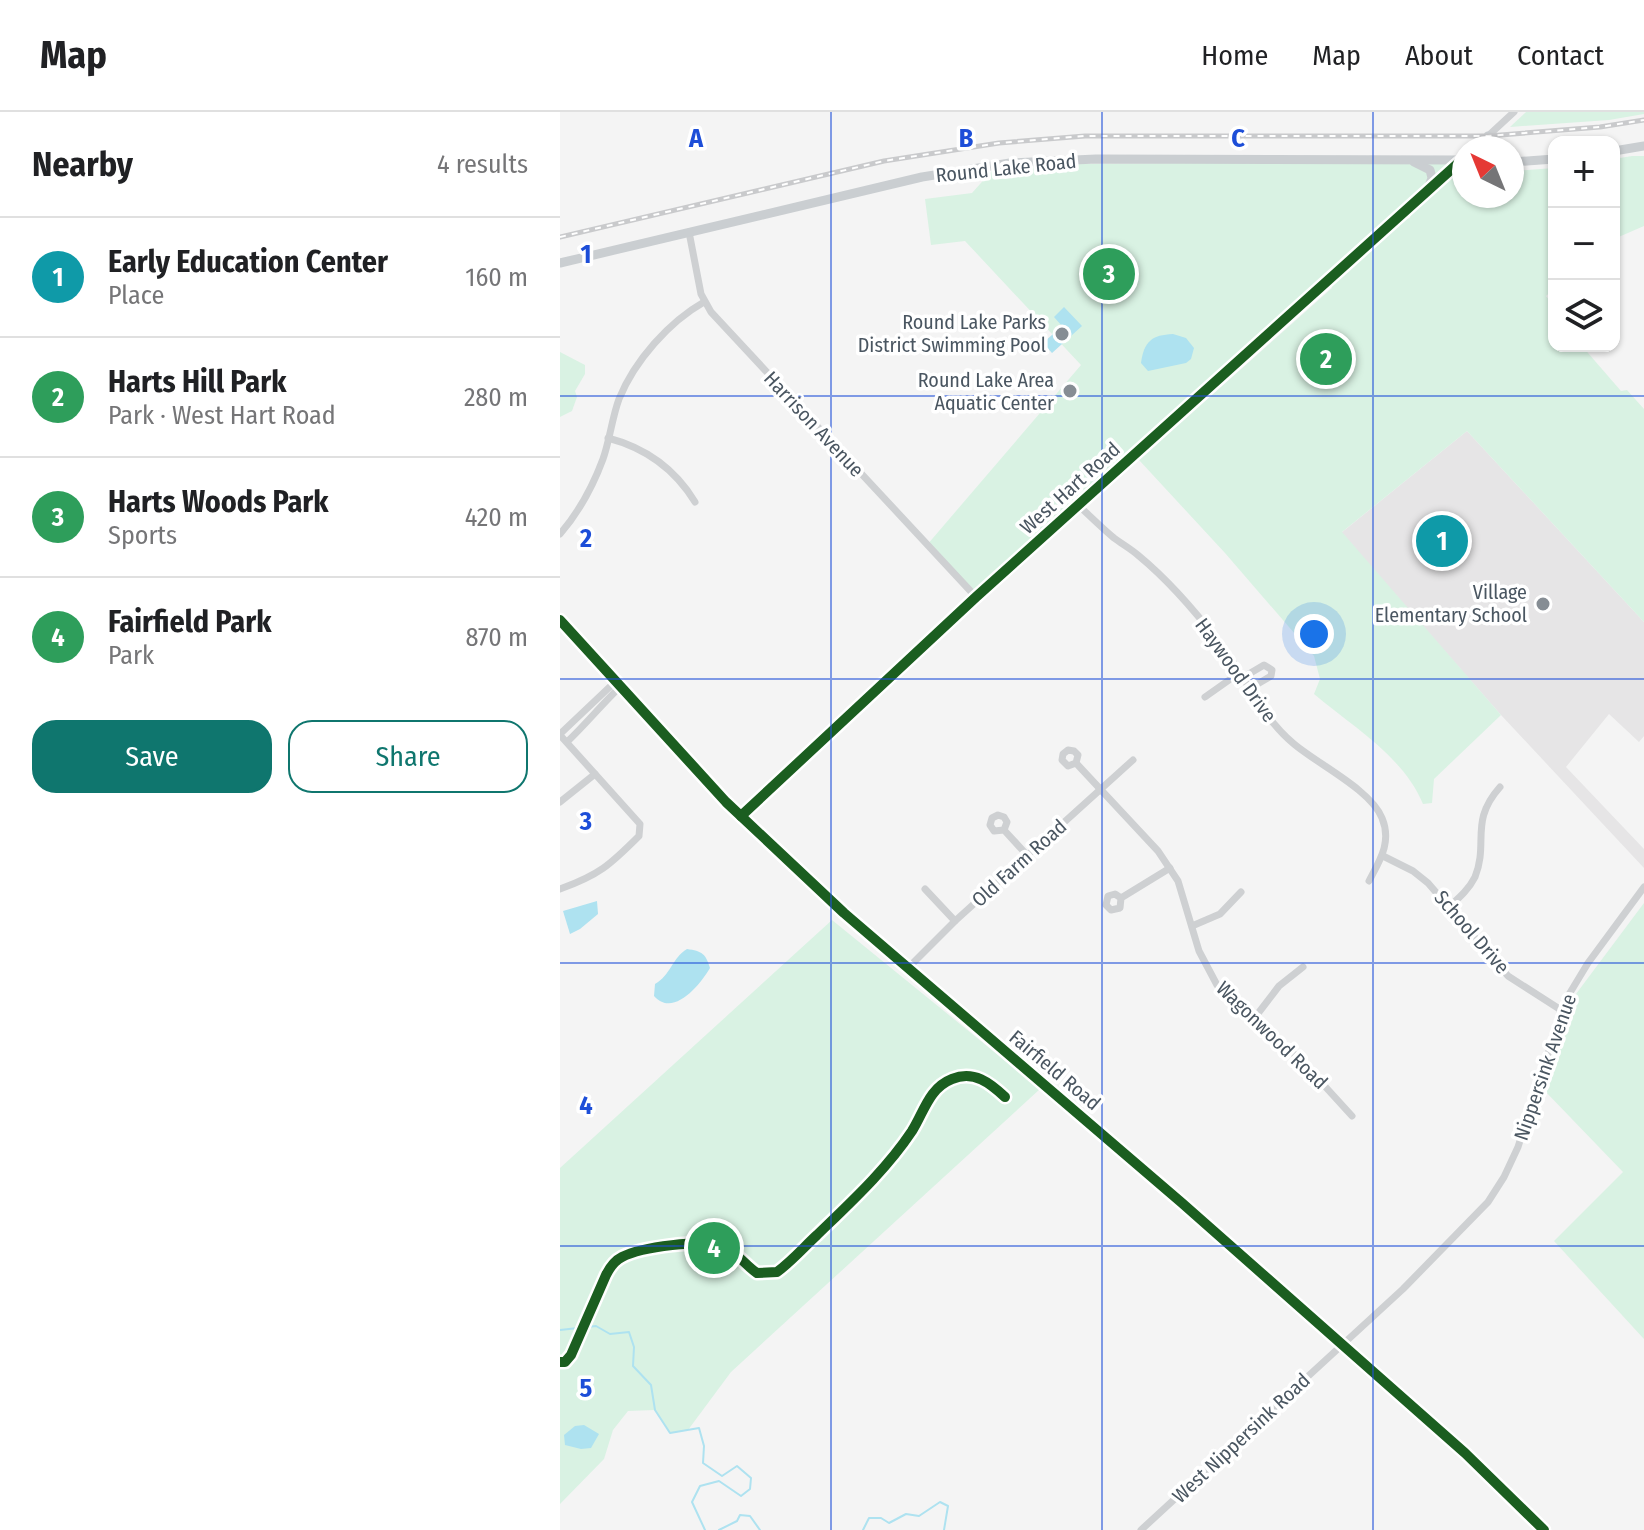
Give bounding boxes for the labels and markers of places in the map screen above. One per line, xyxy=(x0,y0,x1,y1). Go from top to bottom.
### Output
pin: 3 xyxy=(1083,244,1135,304)
place label: Round Lake Parks District Swimming Pool xyxy=(858,310,1046,357)
marker: Round Lake Parks District Swimming Pool xyxy=(1053,325,1071,343)
pin: 2 xyxy=(1300,329,1352,389)
place label: Round Lake Area Aquatic Center xyxy=(918,368,1054,415)
marker: Round Lake Area Aquatic Center xyxy=(1061,382,1079,400)
pin: 1 xyxy=(1416,511,1468,571)
place label: Village Elementary School xyxy=(1375,580,1527,627)
marker: Village Elementary School xyxy=(1534,595,1552,613)
pin: 4 xyxy=(688,1218,740,1278)

